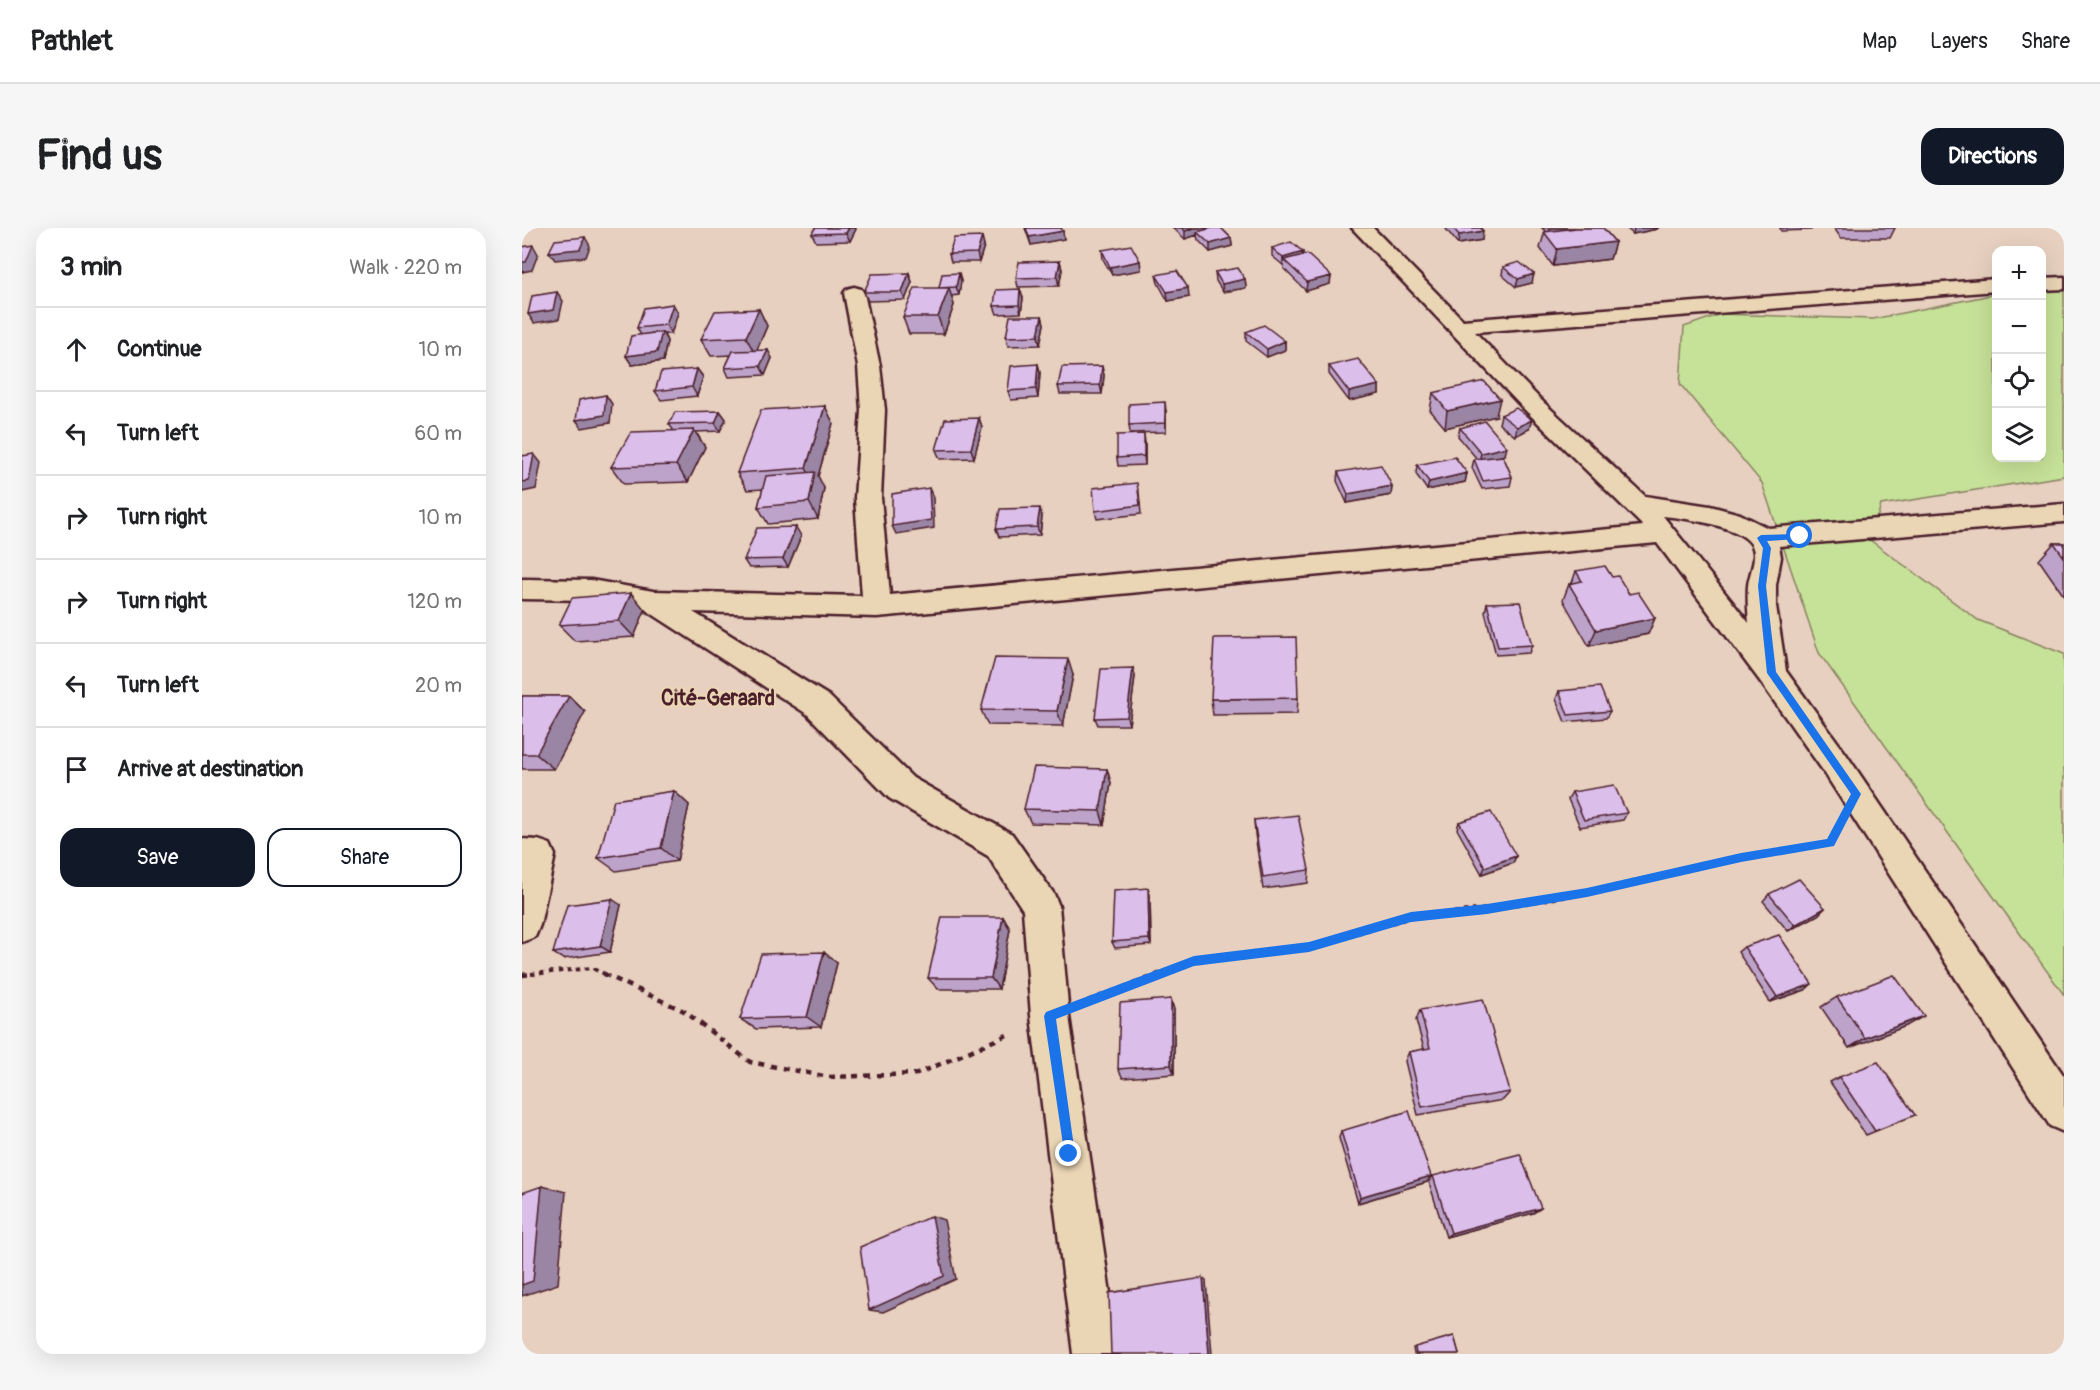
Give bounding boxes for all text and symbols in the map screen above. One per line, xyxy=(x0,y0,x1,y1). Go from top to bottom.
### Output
text: Pathlet xyxy=(30,24,113,59)
text: Map xyxy=(1862,28,1897,55)
text: Layers xyxy=(1930,28,1988,55)
text: Share xyxy=(2021,28,2070,55)
button: Directions xyxy=(1921,128,2064,185)
text: Find us xyxy=(36,130,162,182)
map controls xyxy=(1992,246,2046,462)
button: + xyxy=(1992,246,2046,300)
text: 3 min xyxy=(60,251,122,283)
text: Walk · 220 m xyxy=(349,255,462,280)
button: − xyxy=(1992,300,2046,354)
icon: ahead xyxy=(60,333,93,366)
text: Continue xyxy=(117,335,201,363)
text: 10 m xyxy=(418,337,462,362)
button: locate xyxy=(1992,354,2046,408)
button: layers xyxy=(1992,408,2046,462)
icon: left xyxy=(60,417,93,450)
text: Turn left xyxy=(117,419,199,447)
text: 60 m xyxy=(415,421,462,446)
icon: right xyxy=(60,501,93,534)
text: Turn right xyxy=(117,503,207,531)
text: 10 m xyxy=(418,505,462,530)
route start xyxy=(1786,522,1812,548)
icon: right xyxy=(60,585,93,618)
text: Turn right xyxy=(117,587,207,615)
text: 120 m xyxy=(407,589,462,614)
icon: left xyxy=(60,669,93,702)
text: Turn left xyxy=(117,671,199,699)
text: 20 m xyxy=(415,673,462,698)
district label: Cité-Geraard xyxy=(661,685,775,712)
icon: arrive xyxy=(60,753,93,786)
text: Arrive at destination xyxy=(117,755,303,783)
button: Save xyxy=(60,828,255,887)
button: Share xyxy=(267,828,462,887)
route end xyxy=(1055,1140,1081,1166)

